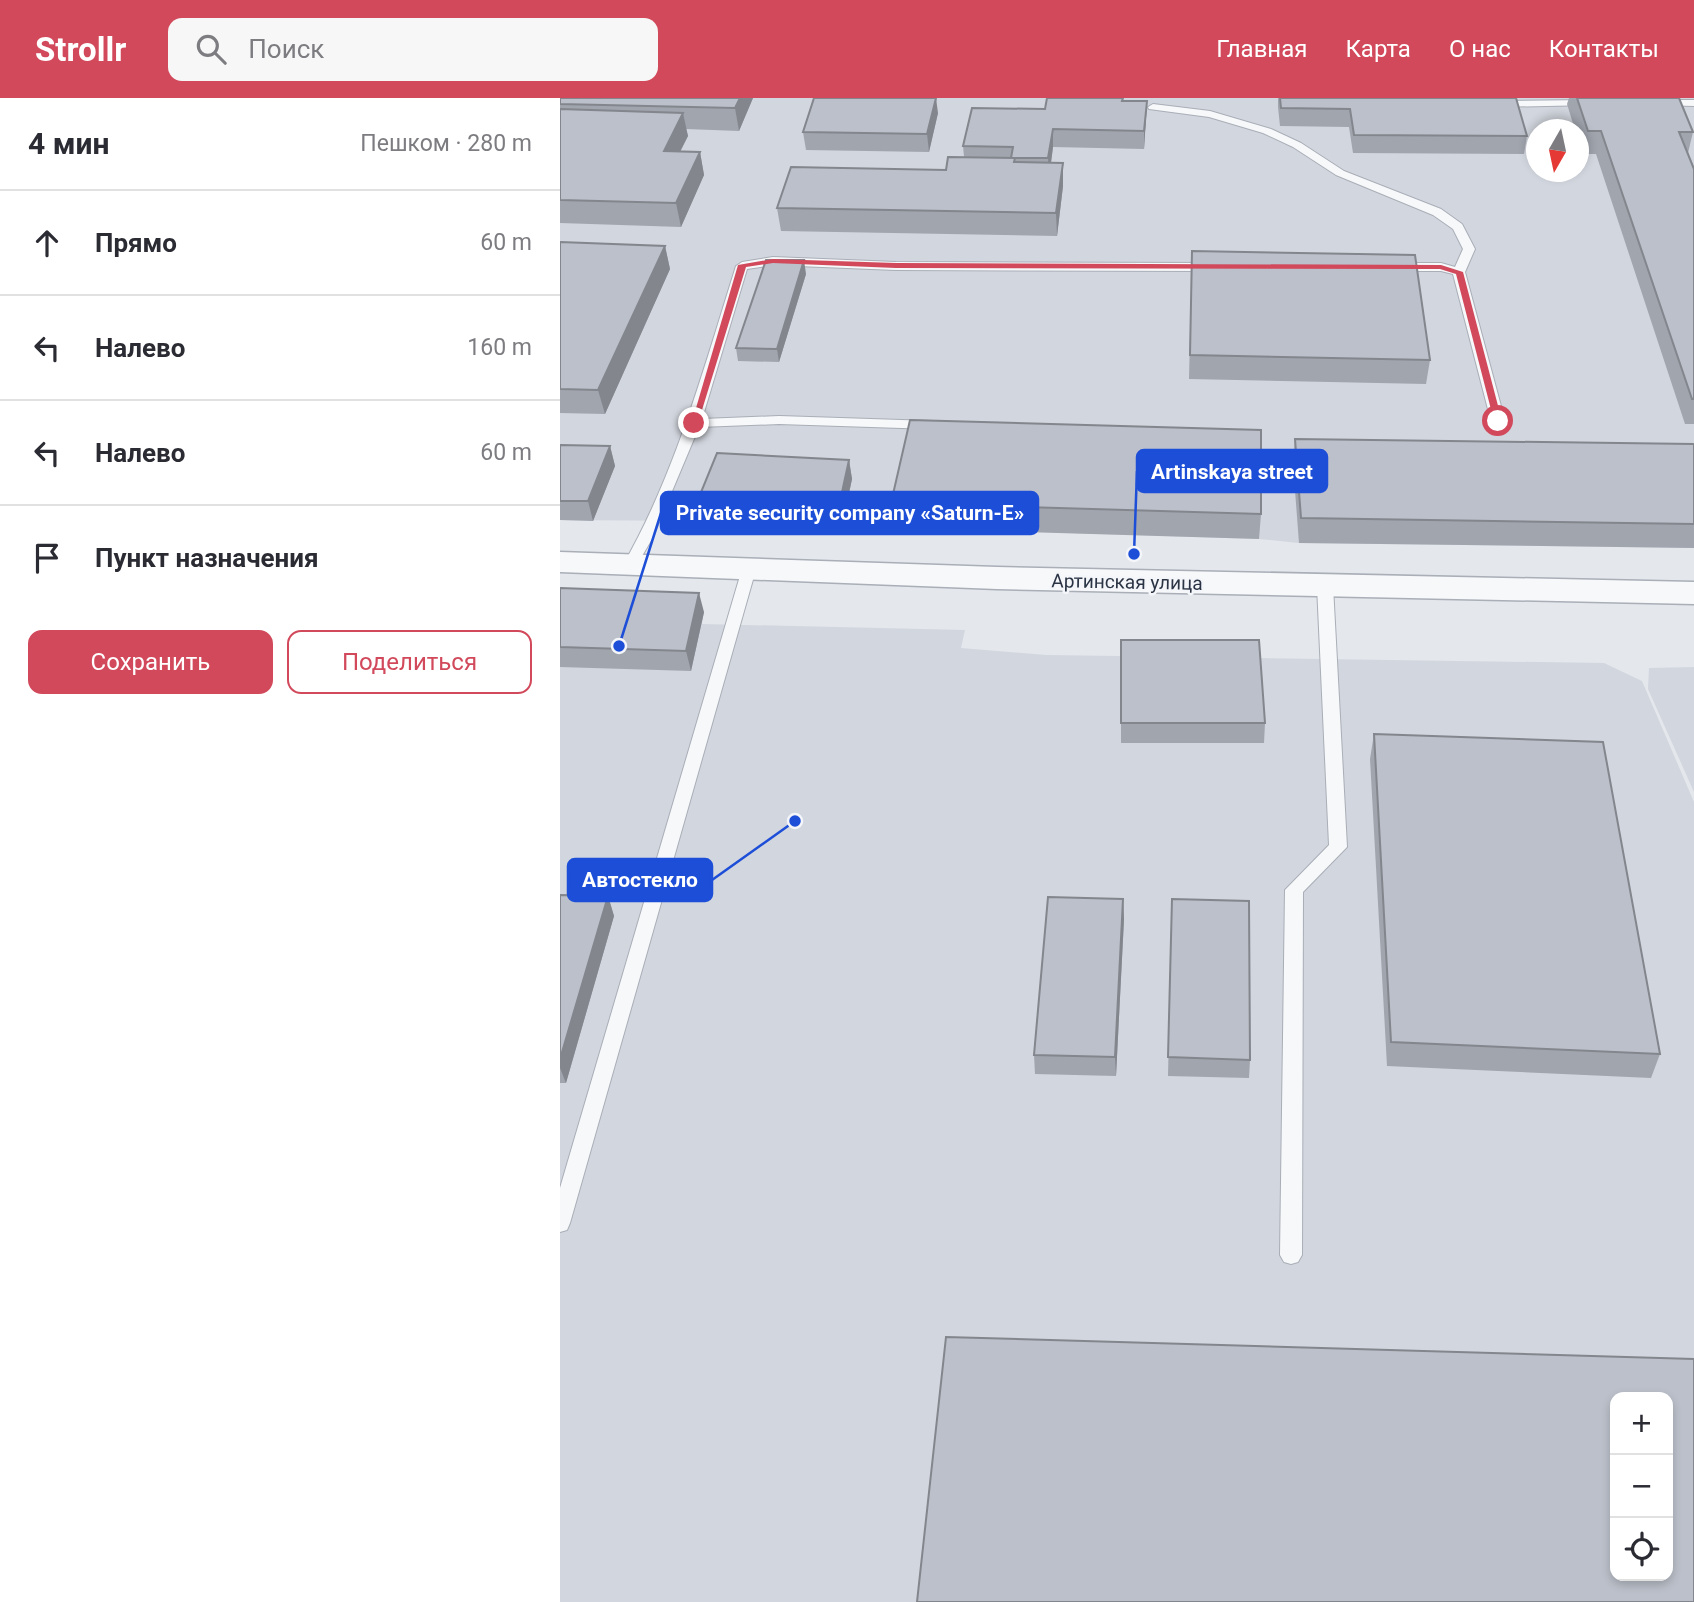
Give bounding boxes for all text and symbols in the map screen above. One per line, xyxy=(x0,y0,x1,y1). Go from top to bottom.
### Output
search box xyxy=(168,18,658,81)
text: Strollr xyxy=(35,30,126,69)
icon: search xyxy=(192,30,230,68)
text: Поиск xyxy=(248,34,324,64)
text: Главная xyxy=(1216,35,1307,63)
text: Карта xyxy=(1345,35,1411,63)
text: О нас xyxy=(1449,35,1511,63)
text: Контакты xyxy=(1549,35,1659,63)
north arrow xyxy=(1526,119,1589,182)
text: 4 мин xyxy=(28,126,109,161)
text: Пешком · 280 m xyxy=(360,130,532,157)
icon: ahead xyxy=(28,224,66,262)
text: Прямо xyxy=(95,228,177,258)
text: 60 m xyxy=(480,229,532,256)
icon: left xyxy=(28,329,66,367)
text: Налево xyxy=(95,333,185,363)
text: 160 m xyxy=(467,334,532,361)
route start xyxy=(1482,405,1513,436)
route end xyxy=(678,407,709,438)
icon: left xyxy=(28,434,66,472)
text: Налево xyxy=(95,438,185,468)
text: 60 m xyxy=(480,439,532,466)
callout: Artinskaya street xyxy=(1137,450,1327,492)
text: Artinskaya street xyxy=(1151,460,1313,484)
callout: Private security company «Saturn-E» xyxy=(661,492,1038,534)
text: Private security company «Saturn-E» xyxy=(676,501,1024,525)
icon: arrive xyxy=(28,539,66,577)
text: Пункт назначения xyxy=(95,543,319,573)
street label: Артинская улица xyxy=(1051,569,1203,595)
button: Сохранить xyxy=(28,630,273,694)
button: Поделиться xyxy=(287,630,532,694)
callout: Автостекло xyxy=(568,859,712,901)
text: Автостекло xyxy=(582,868,698,892)
map controls xyxy=(1610,1392,1673,1581)
button: + xyxy=(1610,1392,1673,1455)
button: − xyxy=(1610,1455,1673,1518)
button: locate xyxy=(1610,1518,1673,1581)

